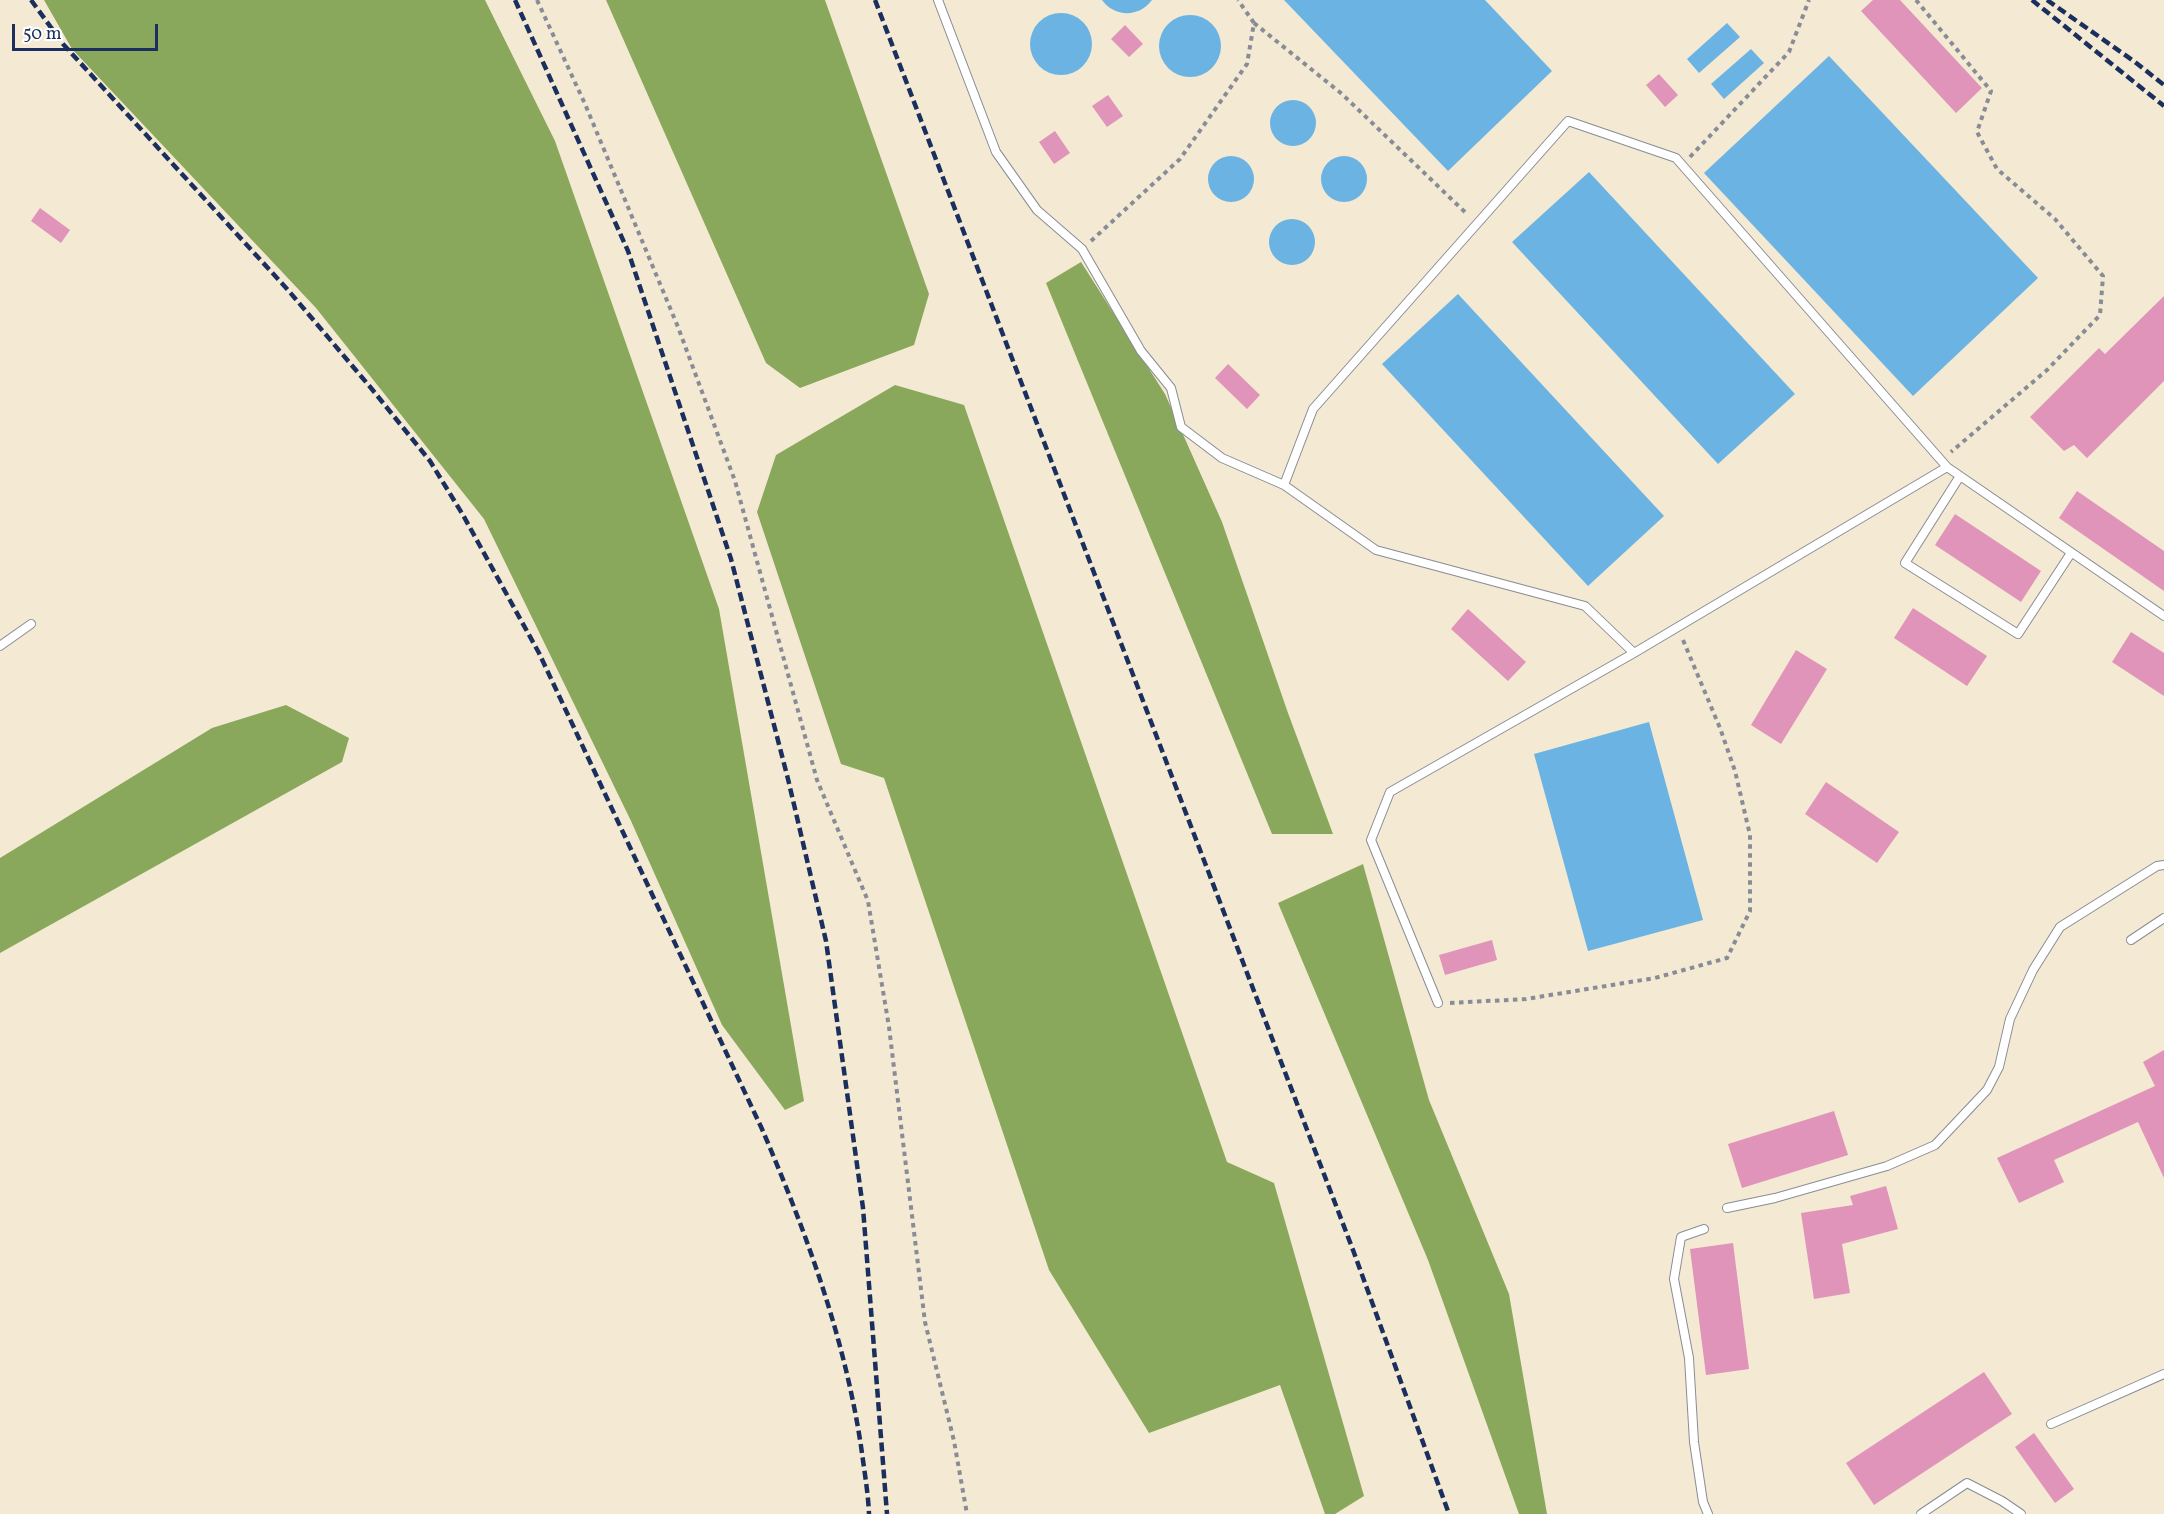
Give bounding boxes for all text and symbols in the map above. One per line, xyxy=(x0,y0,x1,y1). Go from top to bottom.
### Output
scale bar xyxy=(15,12,160,50)
text: 50 m xyxy=(23,22,62,47)

